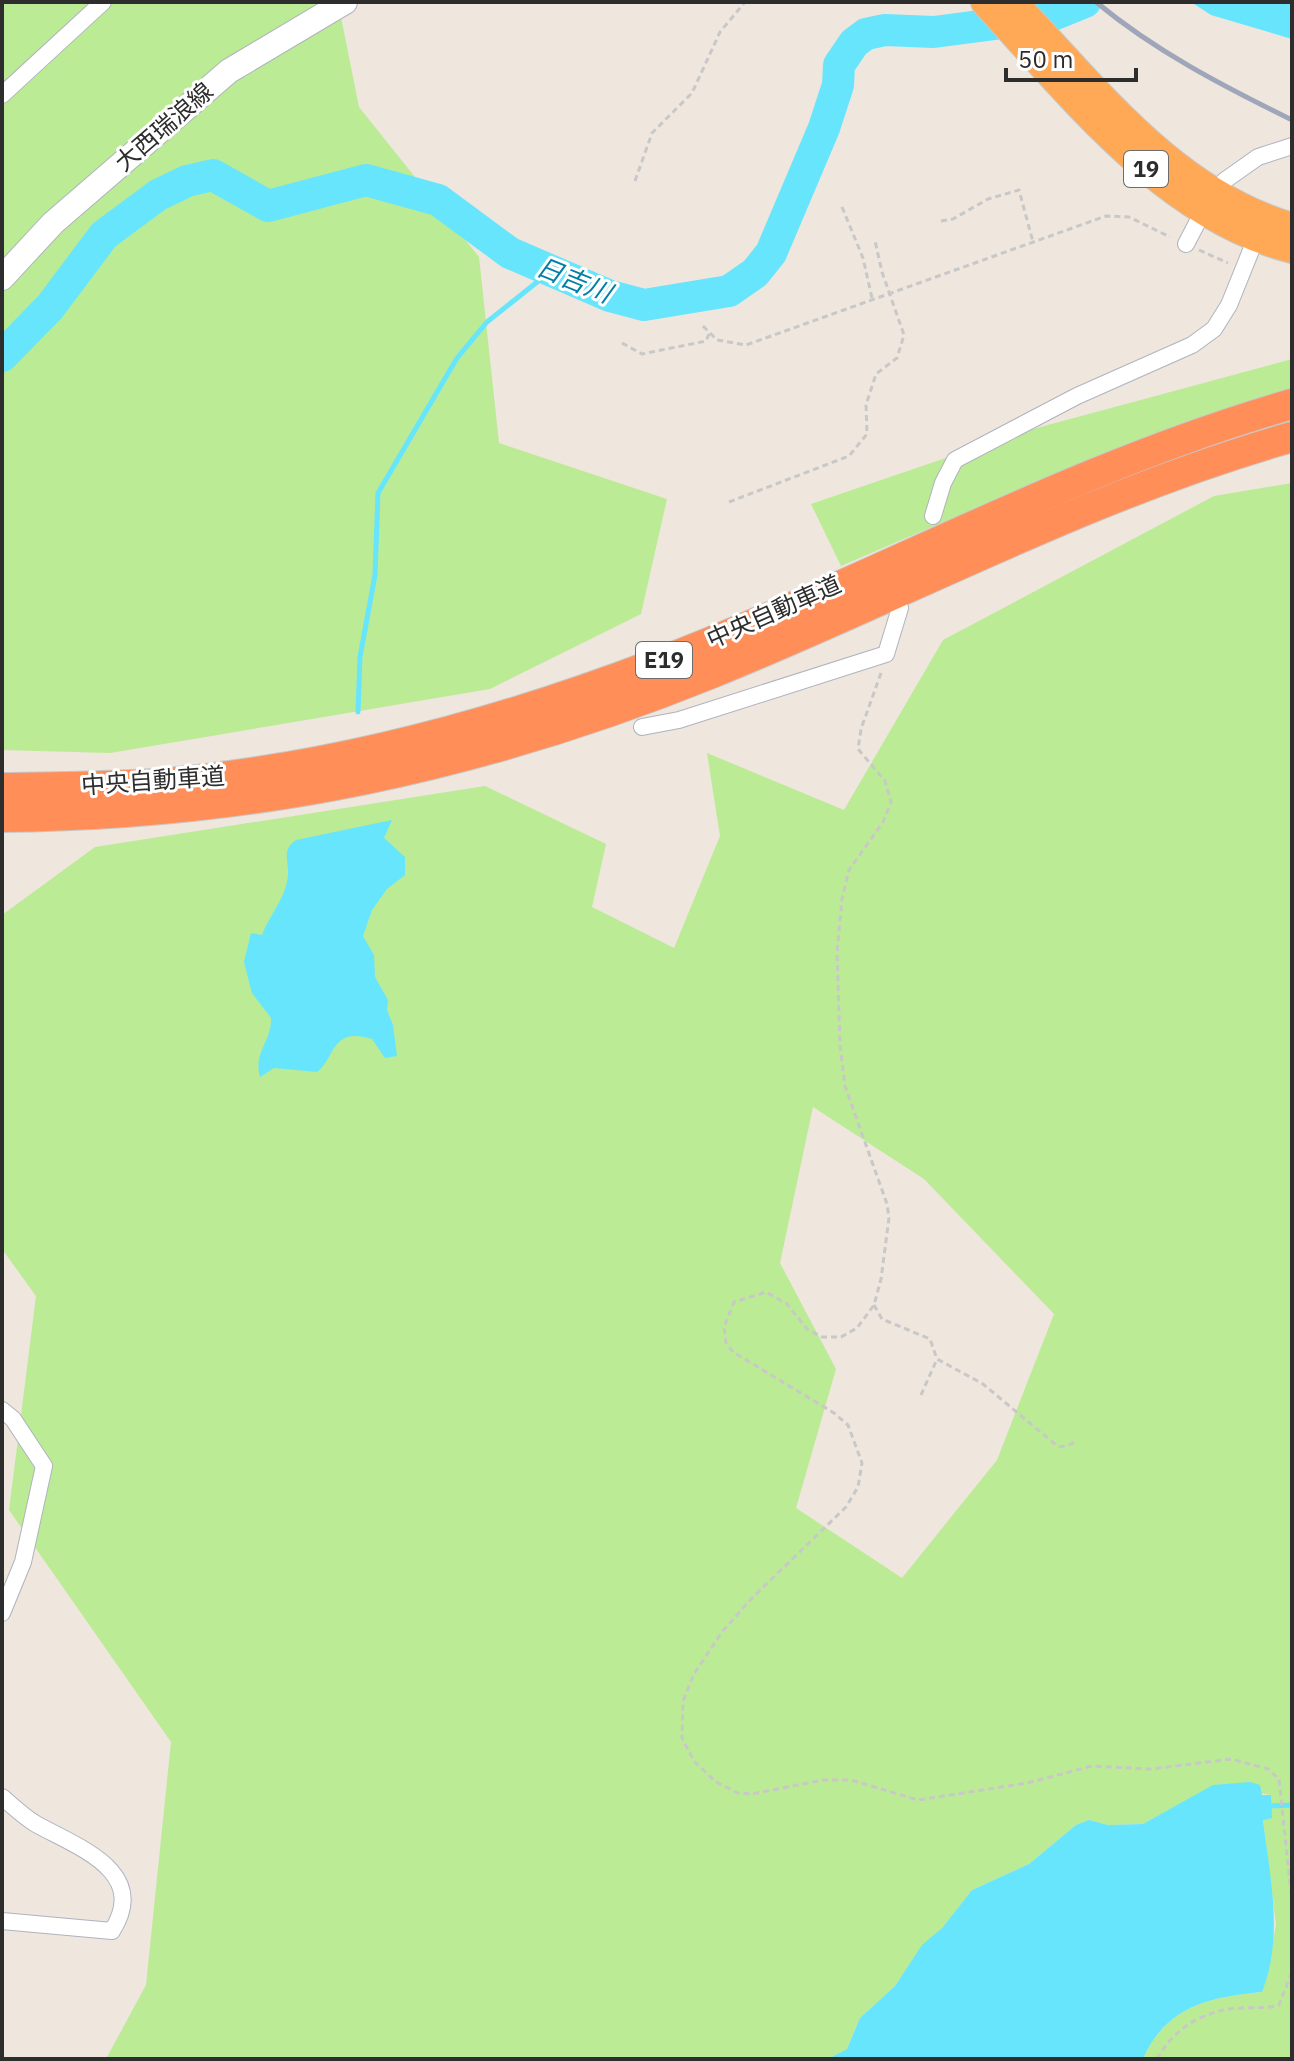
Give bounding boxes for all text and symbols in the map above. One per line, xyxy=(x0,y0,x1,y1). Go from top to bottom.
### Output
scale bar xyxy=(1006,32,1136,82)
text: 50 m xyxy=(1018,43,1073,75)
street label: 大西瑞浪線 xyxy=(108,75,219,178)
road number: 19 xyxy=(1124,151,1168,187)
water label: 日吉川 xyxy=(532,249,620,311)
street label: 中央自動車道 xyxy=(701,567,846,655)
road number: E19 xyxy=(636,642,692,678)
street label: 中央自動車道 xyxy=(80,759,226,801)

